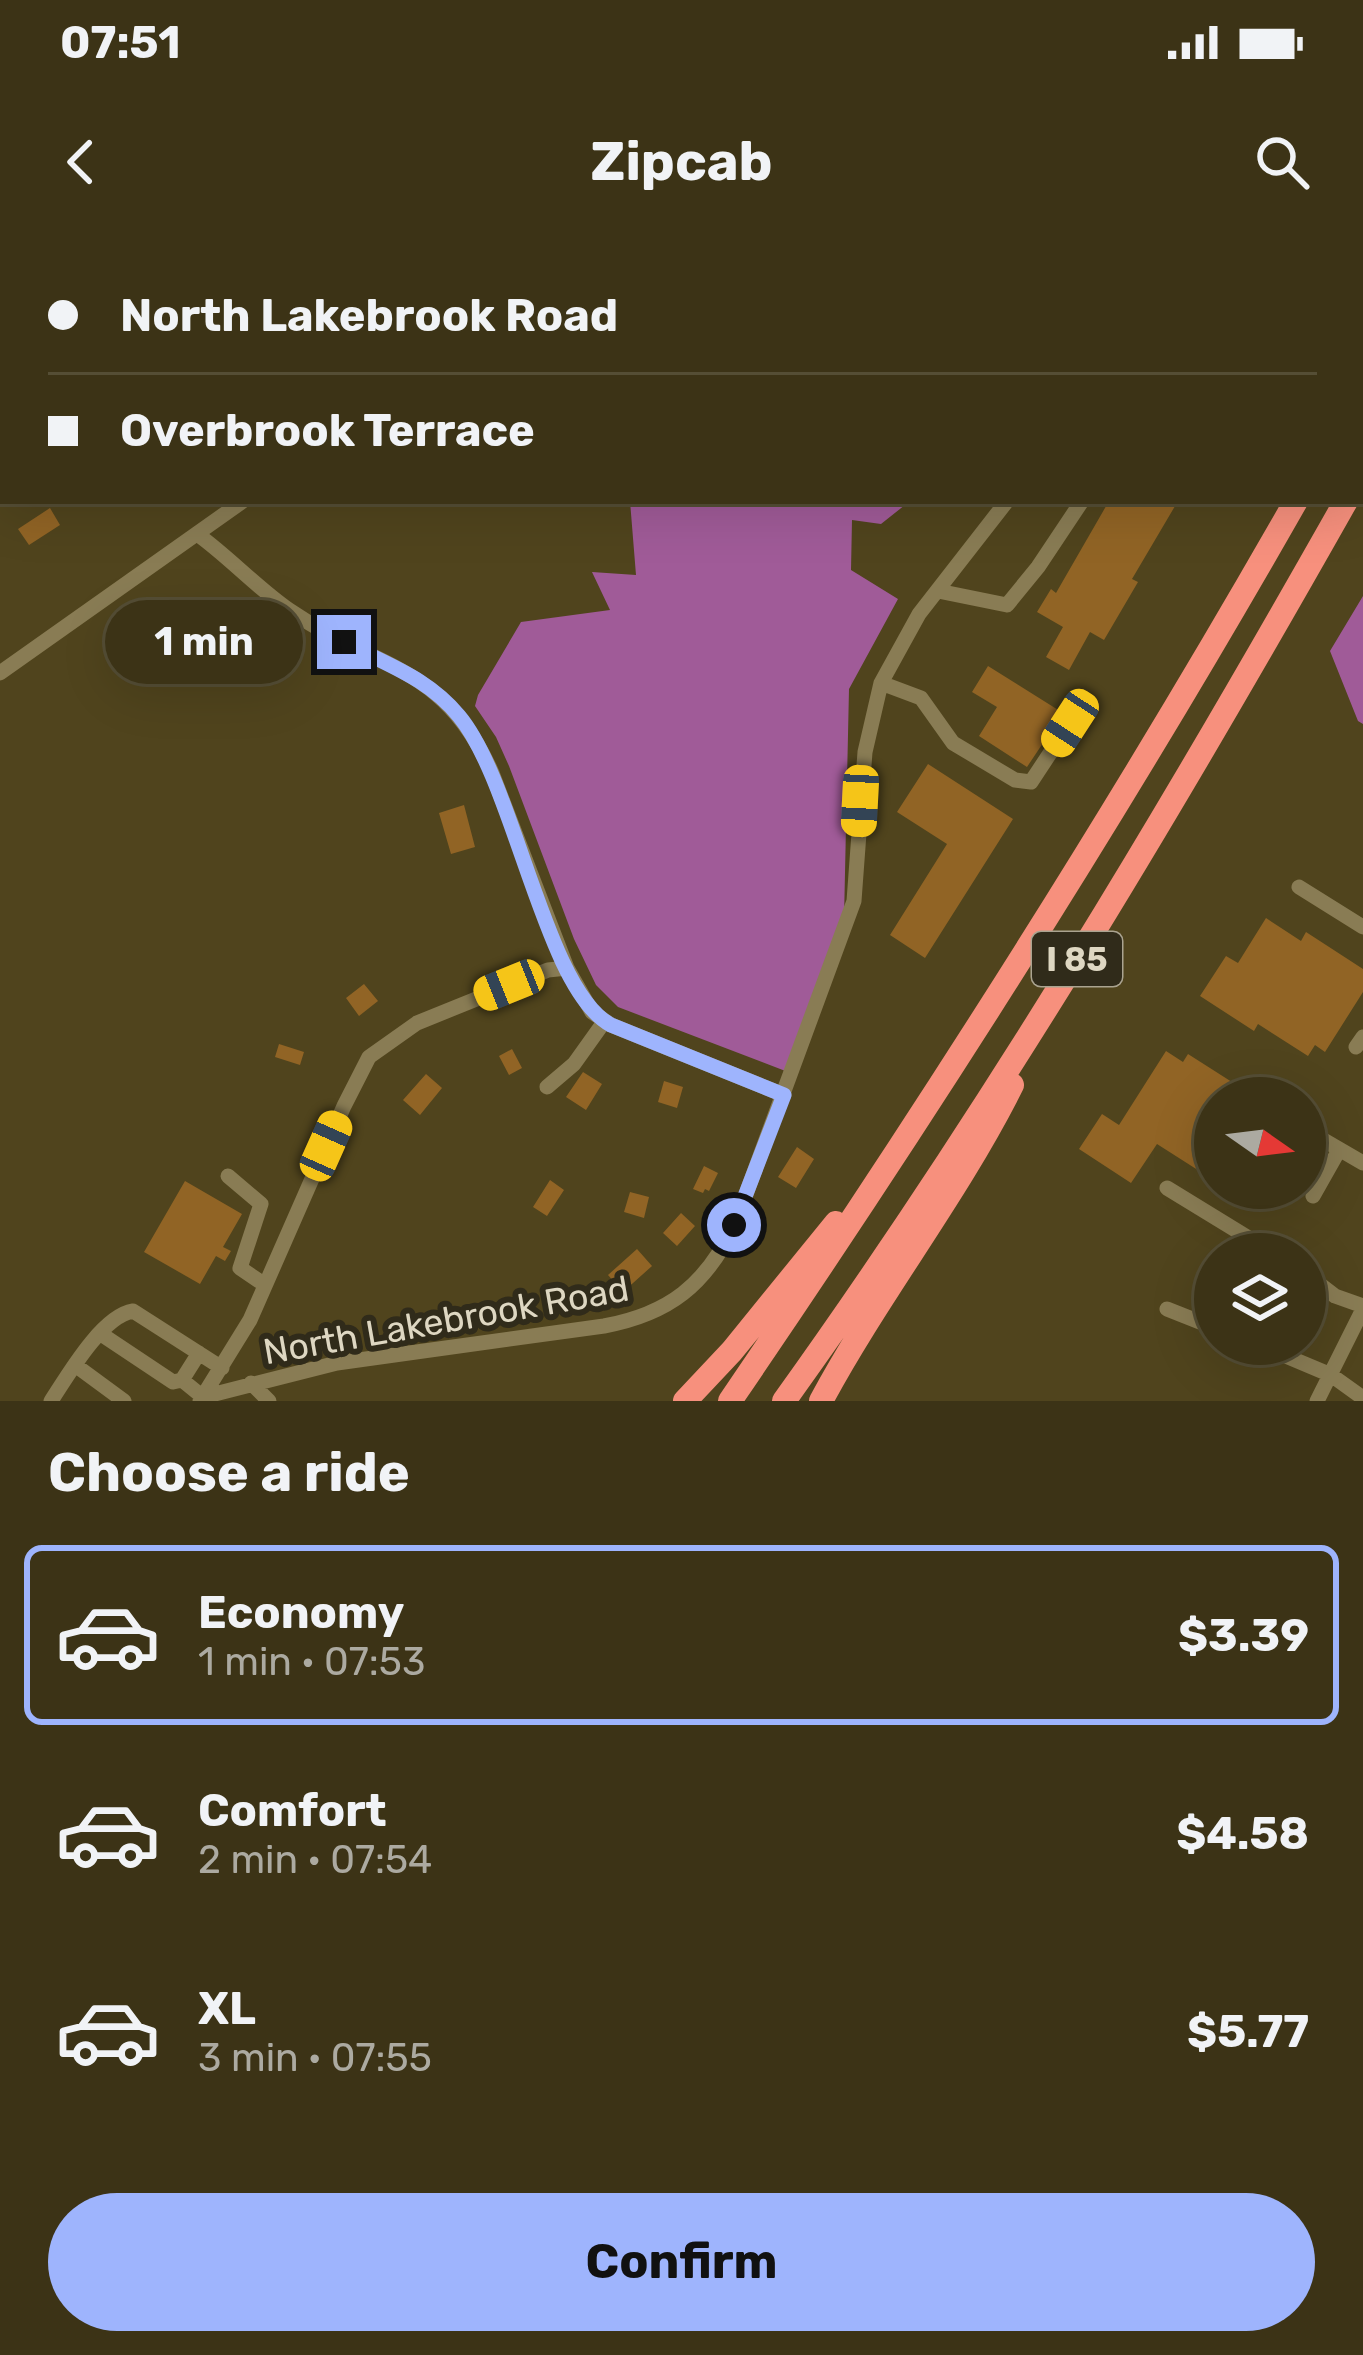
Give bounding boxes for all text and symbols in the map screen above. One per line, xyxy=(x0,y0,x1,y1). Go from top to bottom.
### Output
text: 07:51 xyxy=(60,16,181,69)
icon: back xyxy=(48,129,114,195)
icon: search xyxy=(1249,129,1315,195)
text: Zipcab xyxy=(590,130,773,194)
text: North Lakebrook Road xyxy=(120,289,618,342)
text: Overbrook Terrace xyxy=(120,404,535,457)
callout: 1 min xyxy=(104,600,302,684)
route end xyxy=(317,615,371,669)
text: 1 min xyxy=(154,619,254,665)
car xyxy=(1035,683,1105,763)
car xyxy=(840,764,880,838)
road number: I 85 xyxy=(1032,932,1122,986)
car xyxy=(469,955,549,1015)
north arrow xyxy=(1194,1077,1326,1209)
map controls xyxy=(1194,1077,1326,1365)
car xyxy=(295,1106,357,1186)
route start xyxy=(707,1198,761,1252)
button: layers xyxy=(1194,1233,1326,1365)
street label: North Lakebrook Road xyxy=(260,1267,632,1373)
text: Choose a ride xyxy=(48,1441,410,1505)
icon: car xyxy=(54,1581,162,1689)
text: Economy xyxy=(198,1586,404,1639)
text: $3.39 xyxy=(1178,1609,1309,1662)
text: 1 min · 07:53 xyxy=(198,1639,425,1685)
icon: car xyxy=(54,1779,162,1887)
text: Comfort xyxy=(198,1784,387,1837)
text: $4.58 xyxy=(1176,1807,1309,1860)
text: 2 min · 07:54 xyxy=(198,1837,432,1883)
icon: car xyxy=(54,1977,162,2085)
text: XL xyxy=(198,1982,256,2035)
text: $5.77 xyxy=(1187,2005,1309,2058)
text: 3 min · 07:55 xyxy=(198,2035,432,2081)
button: Confirm xyxy=(48,2193,1315,2331)

